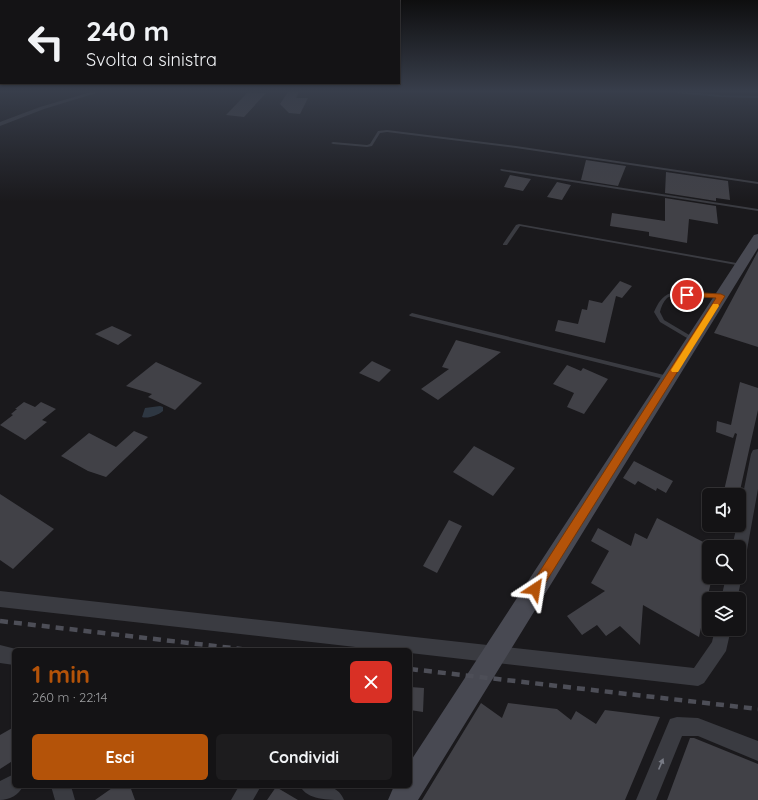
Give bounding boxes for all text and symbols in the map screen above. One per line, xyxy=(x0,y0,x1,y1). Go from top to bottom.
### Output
text: 240 m xyxy=(86,13,169,48)
icon: left xyxy=(20,16,72,68)
text: Svolta a sinistra xyxy=(86,48,217,71)
pin xyxy=(670,278,704,312)
icon: arrive xyxy=(676,284,698,306)
map controls xyxy=(702,488,746,636)
button: sound xyxy=(702,488,746,532)
button: search xyxy=(702,540,746,584)
position arrow xyxy=(514,568,556,610)
button: layers xyxy=(702,592,746,636)
text: 1 min xyxy=(32,659,90,689)
button: close xyxy=(350,661,392,703)
text: 260 m · 22:14 xyxy=(32,689,107,705)
button: Esci xyxy=(32,734,208,780)
button: Condividi xyxy=(216,734,392,780)
one-way arrow xyxy=(658,759,664,770)

